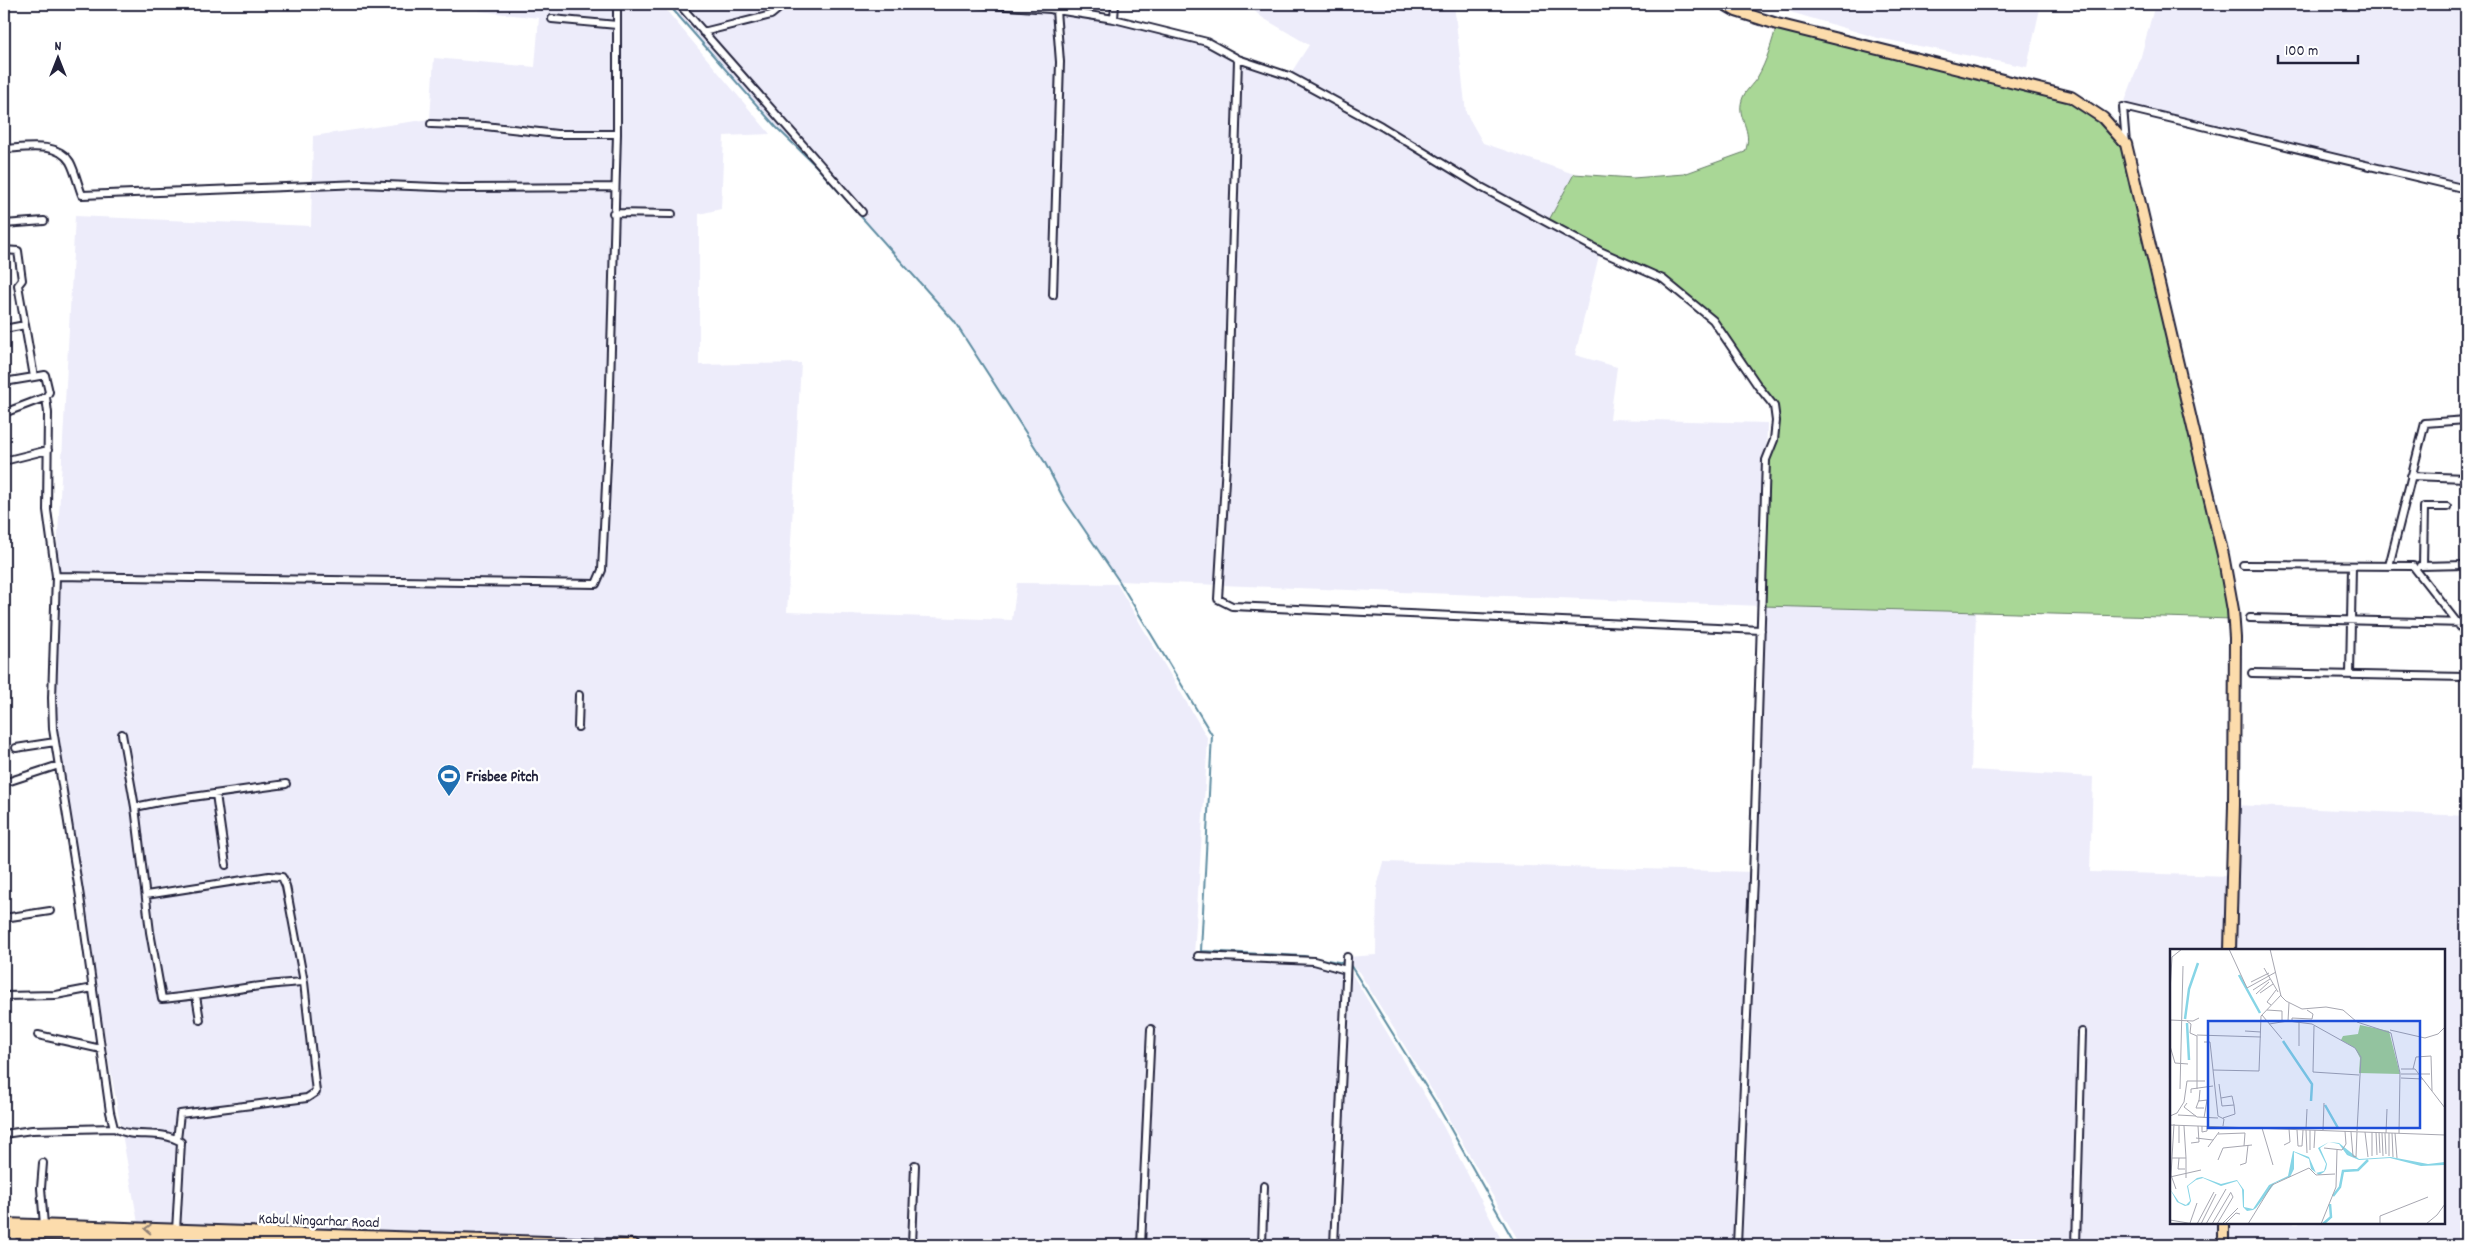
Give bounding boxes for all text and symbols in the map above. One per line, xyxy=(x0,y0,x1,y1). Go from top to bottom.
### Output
north arrow xyxy=(32,32,82,82)
scale bar xyxy=(2278,32,2358,64)
text: N xyxy=(55,37,62,57)
text: 100 m xyxy=(2285,41,2318,63)
sports icon: Frisbee Pitch xyxy=(436,763,462,797)
place label: Frisbee Pitch xyxy=(466,767,539,789)
inset map xyxy=(2170,949,2445,1224)
street label: Kabul Ningarhar Road xyxy=(258,1209,380,1235)
one-way arrow xyxy=(143,1224,151,1235)

